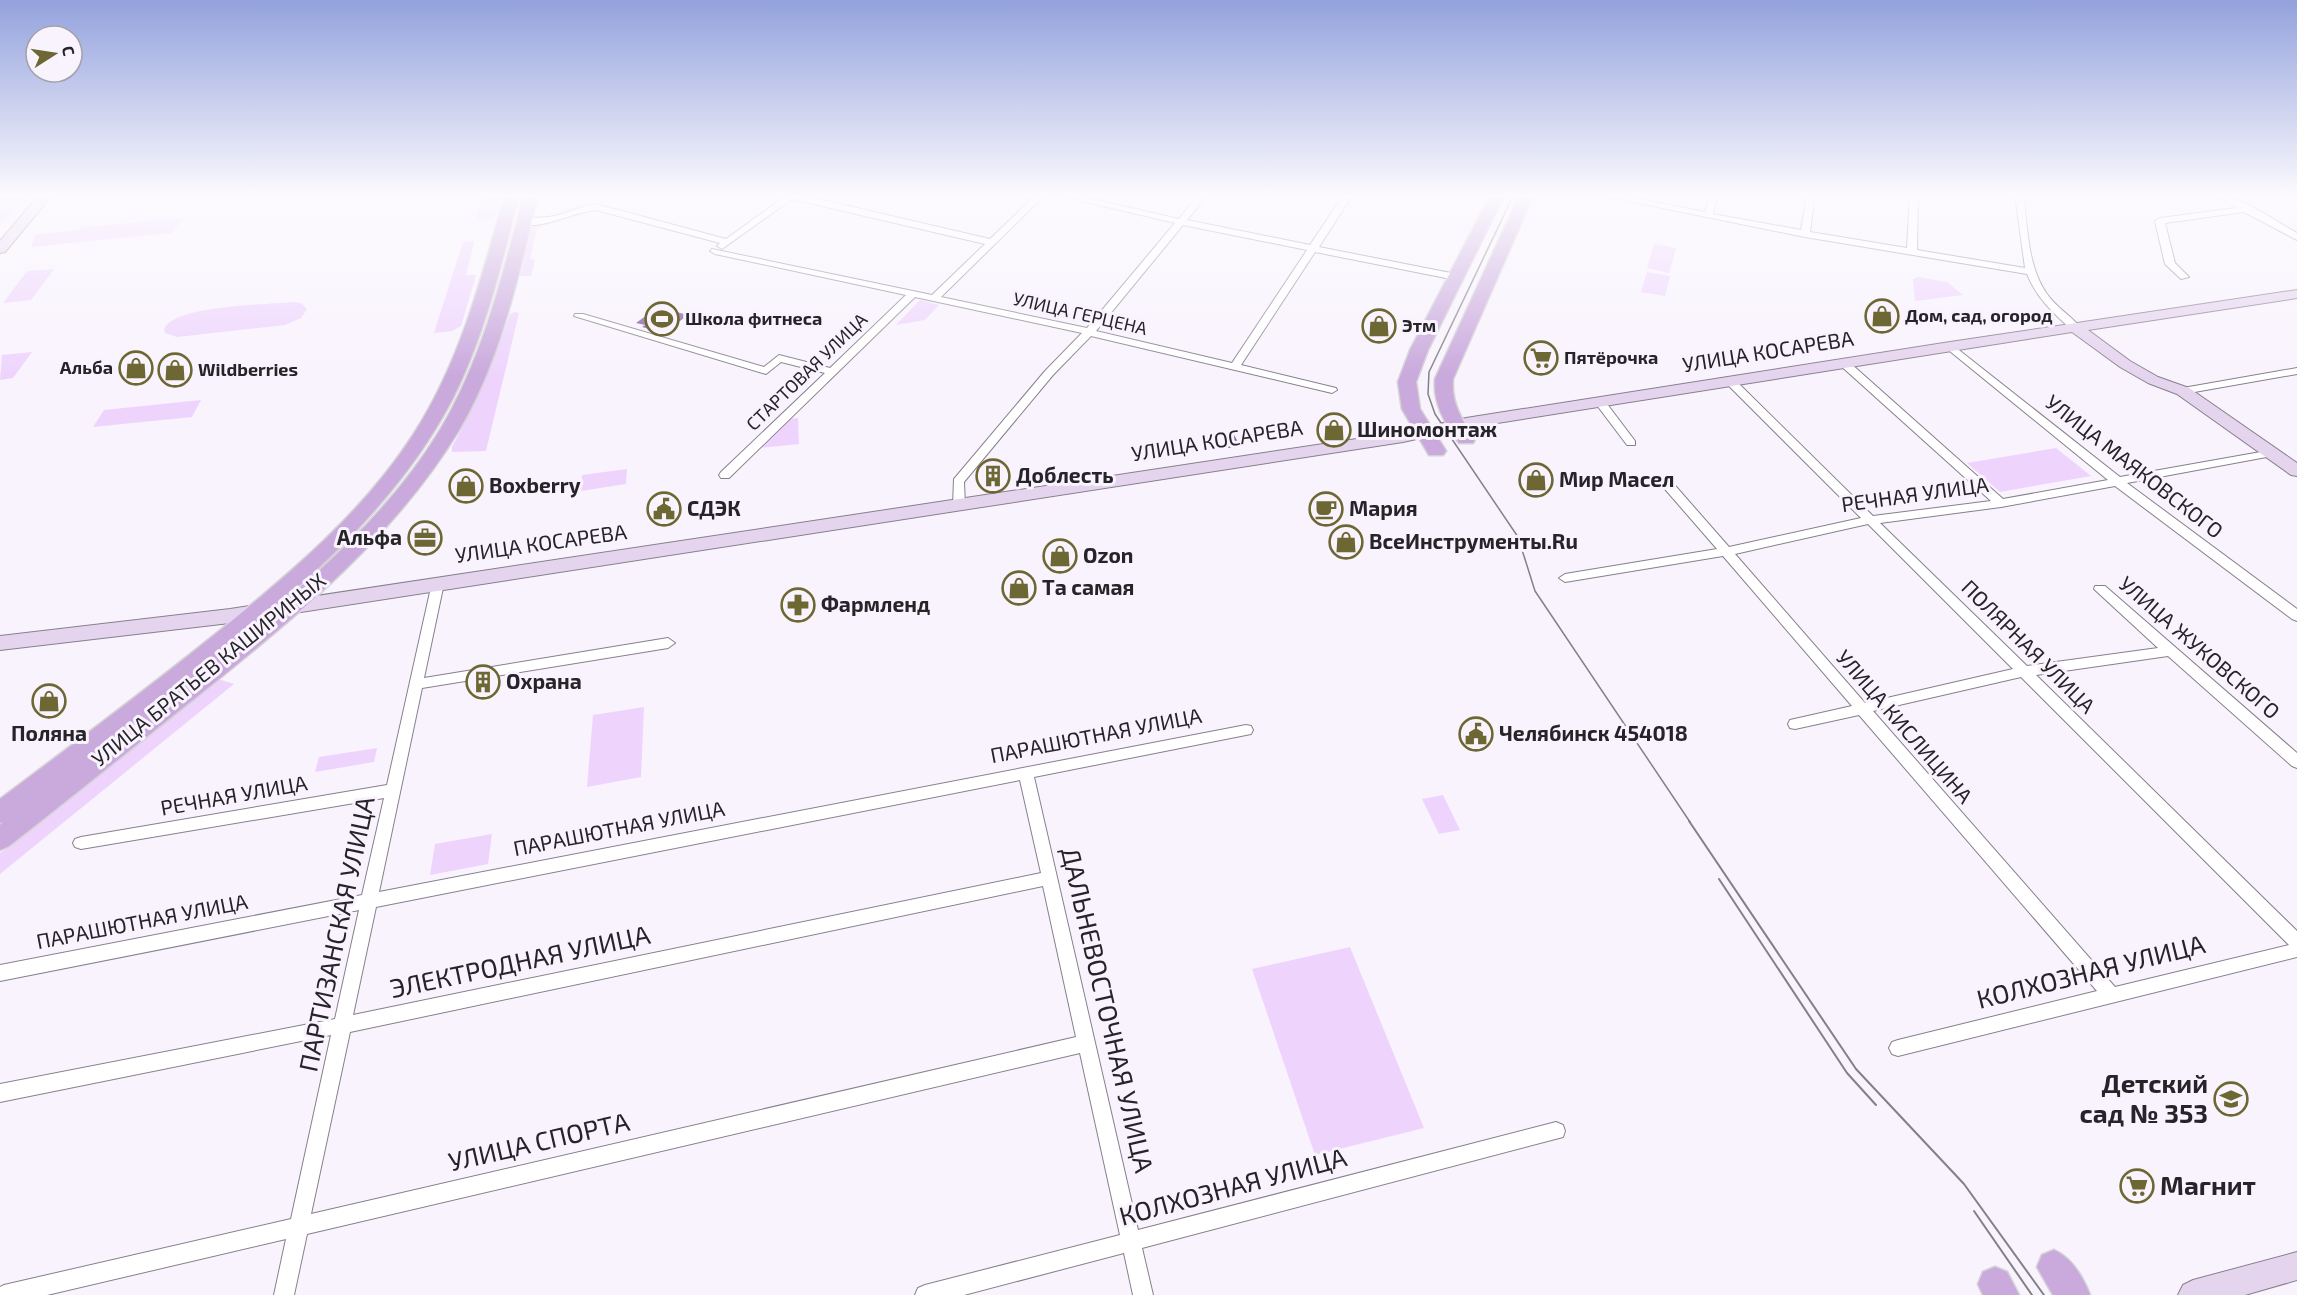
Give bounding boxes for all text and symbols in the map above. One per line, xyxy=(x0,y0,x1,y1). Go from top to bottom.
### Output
north arrow xyxy=(24,24,84,84)
text: С xyxy=(59,44,79,57)
street label: УЛИЦА ГЕРЦЕНА xyxy=(1011,287,1150,339)
shop icon: Дом, сад, огород xyxy=(1864,298,1900,334)
sports icon: Школа фитнеса xyxy=(644,301,680,337)
place label: Дом, сад, огород xyxy=(1905,304,2053,326)
place label: Школа фитнеса xyxy=(685,307,822,329)
street label: СТАРТОВАЯ УЛИЦА xyxy=(741,307,872,435)
shop icon: Этм xyxy=(1361,308,1397,344)
place label: Этм xyxy=(1402,314,1436,336)
street label: УЛИЦА КОСАРЕВА xyxy=(1680,325,1855,376)
supermarket icon: Пятёрочка xyxy=(1523,340,1559,376)
place label: Пятёрочка xyxy=(1564,346,1658,368)
shop icon: Альба xyxy=(118,350,154,386)
shop icon: Wildberries xyxy=(157,352,193,388)
place label: Альба xyxy=(60,356,113,378)
place label: Wildberries xyxy=(198,358,298,380)
street label: УЛИЦА МАЯКОВСКОГО xyxy=(2041,389,2229,543)
shop icon: Шиномонтаж xyxy=(1316,412,1352,448)
street label: УЛИЦА КОСАРЕВА xyxy=(1129,414,1304,465)
place label: Шиномонтаж xyxy=(1357,416,1497,441)
building icon: Доблесть xyxy=(975,458,1011,494)
place label: Доблесть xyxy=(1016,462,1114,487)
shop icon: Мир Масел xyxy=(1518,462,1554,498)
place label: Мир Масел xyxy=(1559,466,1674,491)
shop icon: Boxberry xyxy=(448,468,484,504)
street label: РЕЧНАЯ УЛИЦА xyxy=(1839,471,1990,516)
place label: Boxberry xyxy=(489,472,581,498)
public building icon: СДЭК xyxy=(646,491,682,527)
cafe icon: Мария xyxy=(1308,491,1344,527)
place label: СДЭК xyxy=(687,495,741,520)
place label: Мария xyxy=(1349,495,1418,520)
street label: УЛИЦА КОСАРЕВА xyxy=(453,518,628,567)
office icon: Альфа xyxy=(407,520,443,556)
place label: Альфа xyxy=(337,524,402,549)
shop icon: ВсеИнструменты.Ru xyxy=(1328,524,1364,560)
place label: ВсеИнструменты.Ru xyxy=(1369,528,1578,553)
shop icon: Ozon xyxy=(1042,538,1078,574)
place label: Ozon xyxy=(1083,542,1133,567)
street label: УЛИЦА БРАТЬЕВ КАШИРИНЫХ xyxy=(86,567,330,771)
shop icon: Та самая xyxy=(1001,570,1037,606)
street label: УЛИЦА ЖУКОВСКОГО xyxy=(2115,570,2285,723)
place label: Та самая xyxy=(1042,574,1134,599)
street label: ПОЛЯРНАЯ УЛИЦА xyxy=(1957,574,2101,718)
pharmacy icon: Фармленд xyxy=(780,587,816,623)
place label: Фармленд xyxy=(821,591,930,616)
street label: УЛИЦА КИСЛИЦИНА xyxy=(1832,644,1978,808)
building icon: Охрана xyxy=(465,664,501,700)
place label: Охрана xyxy=(506,668,582,693)
shop icon: Поляна xyxy=(31,683,67,719)
street label: ПАРАШЮТНАЯ УЛИЦА xyxy=(988,702,1204,767)
public building icon: Челябинск 454018 xyxy=(1458,716,1494,752)
place label: Поляна xyxy=(11,720,87,745)
place label: Челябинск 454018 xyxy=(1499,720,1688,745)
street label: РЕЧНАЯ УЛИЦА xyxy=(158,769,309,820)
street label: ПАРТИЗАНСКАЯ УЛИЦА xyxy=(291,793,380,1074)
street label: ПАРАШЮТНАЯ УЛИЦА xyxy=(511,795,727,860)
street label: ДАЛЬНЕВОСТОЧНАЯ УЛИЦА xyxy=(1056,844,1161,1175)
street label: ПАРАШЮТНАЯ УЛИЦА xyxy=(34,888,250,953)
street label: ЭЛЕКТРОДНАЯ УЛИЦА xyxy=(387,918,653,1003)
street label: КОЛХОЗНАЯ УЛИЦА xyxy=(1973,927,2208,1014)
place label: Детский сад № 353 xyxy=(2080,1067,2208,1128)
school or university icon: Детский сад № 353 xyxy=(2213,1081,2249,1117)
street label: УЛИЦА СПОРТА xyxy=(445,1105,632,1176)
street label: КОЛХОЗНАЯ УЛИЦА xyxy=(1116,1140,1350,1231)
supermarket icon: Магнит xyxy=(2119,1168,2155,1204)
place label: Магнит xyxy=(2160,1169,2256,1200)

